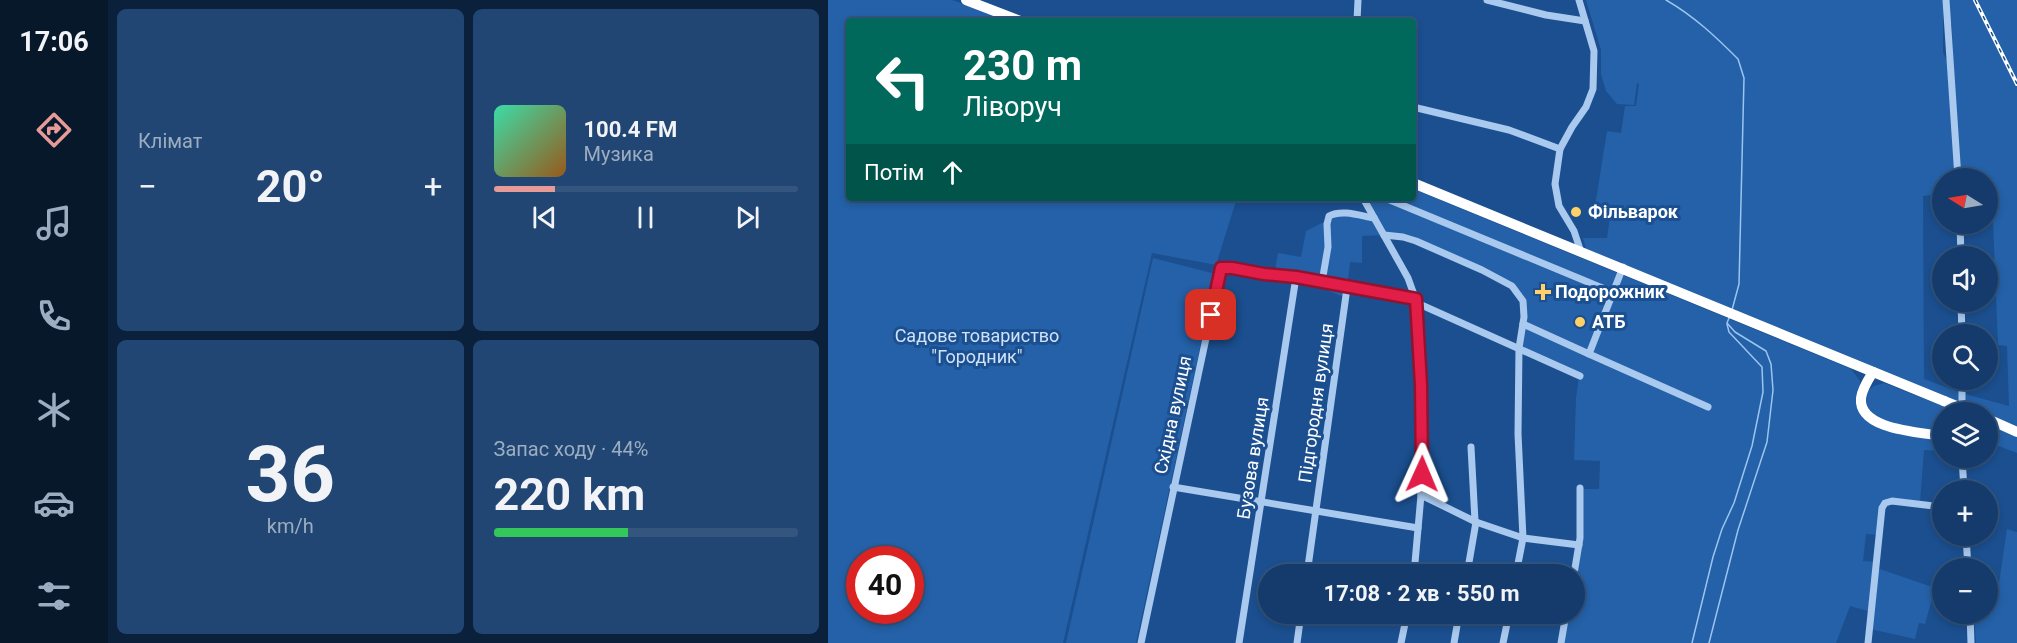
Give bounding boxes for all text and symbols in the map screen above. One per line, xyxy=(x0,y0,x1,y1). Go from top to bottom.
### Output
text: 17:06 xyxy=(19,26,89,58)
text: 230 m xyxy=(963,41,1082,90)
icon: left xyxy=(864,42,942,120)
text: Ліворуч xyxy=(963,91,1062,123)
icon: directions xyxy=(33,109,75,151)
text: 100.4 FM xyxy=(584,117,677,142)
text: Клімат xyxy=(138,129,202,153)
text: Музика xyxy=(584,142,654,166)
icon: ahead xyxy=(936,156,969,189)
text: 20° xyxy=(256,160,325,213)
text: Потім xyxy=(864,160,924,185)
text: − xyxy=(138,167,157,206)
text: + xyxy=(424,167,443,206)
north arrow xyxy=(1932,168,1998,234)
map controls xyxy=(1932,168,1998,624)
icon: previous xyxy=(528,201,561,234)
icon: pause xyxy=(629,201,662,234)
icon: next xyxy=(731,201,764,234)
place label: Фільварок xyxy=(1588,201,1679,222)
icon: music xyxy=(33,202,75,244)
marker: Фільварок xyxy=(1569,205,1583,219)
button: sound xyxy=(1932,246,1998,312)
place label: Подорожник xyxy=(1555,281,1666,302)
marker: Подорожник xyxy=(1536,285,1550,299)
pin xyxy=(1185,289,1236,340)
icon: phone xyxy=(33,295,75,337)
icon: arrive xyxy=(1194,298,1227,331)
place label: АТБ xyxy=(1592,311,1625,332)
marker: АТБ xyxy=(1573,315,1587,329)
street label: Підгородня вулиця xyxy=(1294,322,1337,484)
button: search xyxy=(1932,324,1998,390)
park label: Садове товариство "Городник" xyxy=(895,325,1059,367)
street label: Східна вулиця xyxy=(1150,354,1195,476)
icon: climate xyxy=(33,389,75,431)
street label: Бузова вулиця xyxy=(1232,395,1273,521)
button: layers xyxy=(1932,402,1998,468)
text: 36 xyxy=(245,429,335,520)
text: Запас ходу · 44% xyxy=(494,437,648,461)
position arrow xyxy=(1390,442,1454,506)
text: 220 km xyxy=(494,468,645,521)
button: + xyxy=(1932,480,1998,546)
icon: car xyxy=(33,482,75,524)
text: km/h xyxy=(267,514,314,538)
speed limit sign: 40 xyxy=(846,546,924,624)
button: − xyxy=(1932,558,1998,624)
icon: filters xyxy=(33,575,75,617)
text: 17:08 · 2 хв · 550 m xyxy=(1324,581,1519,606)

